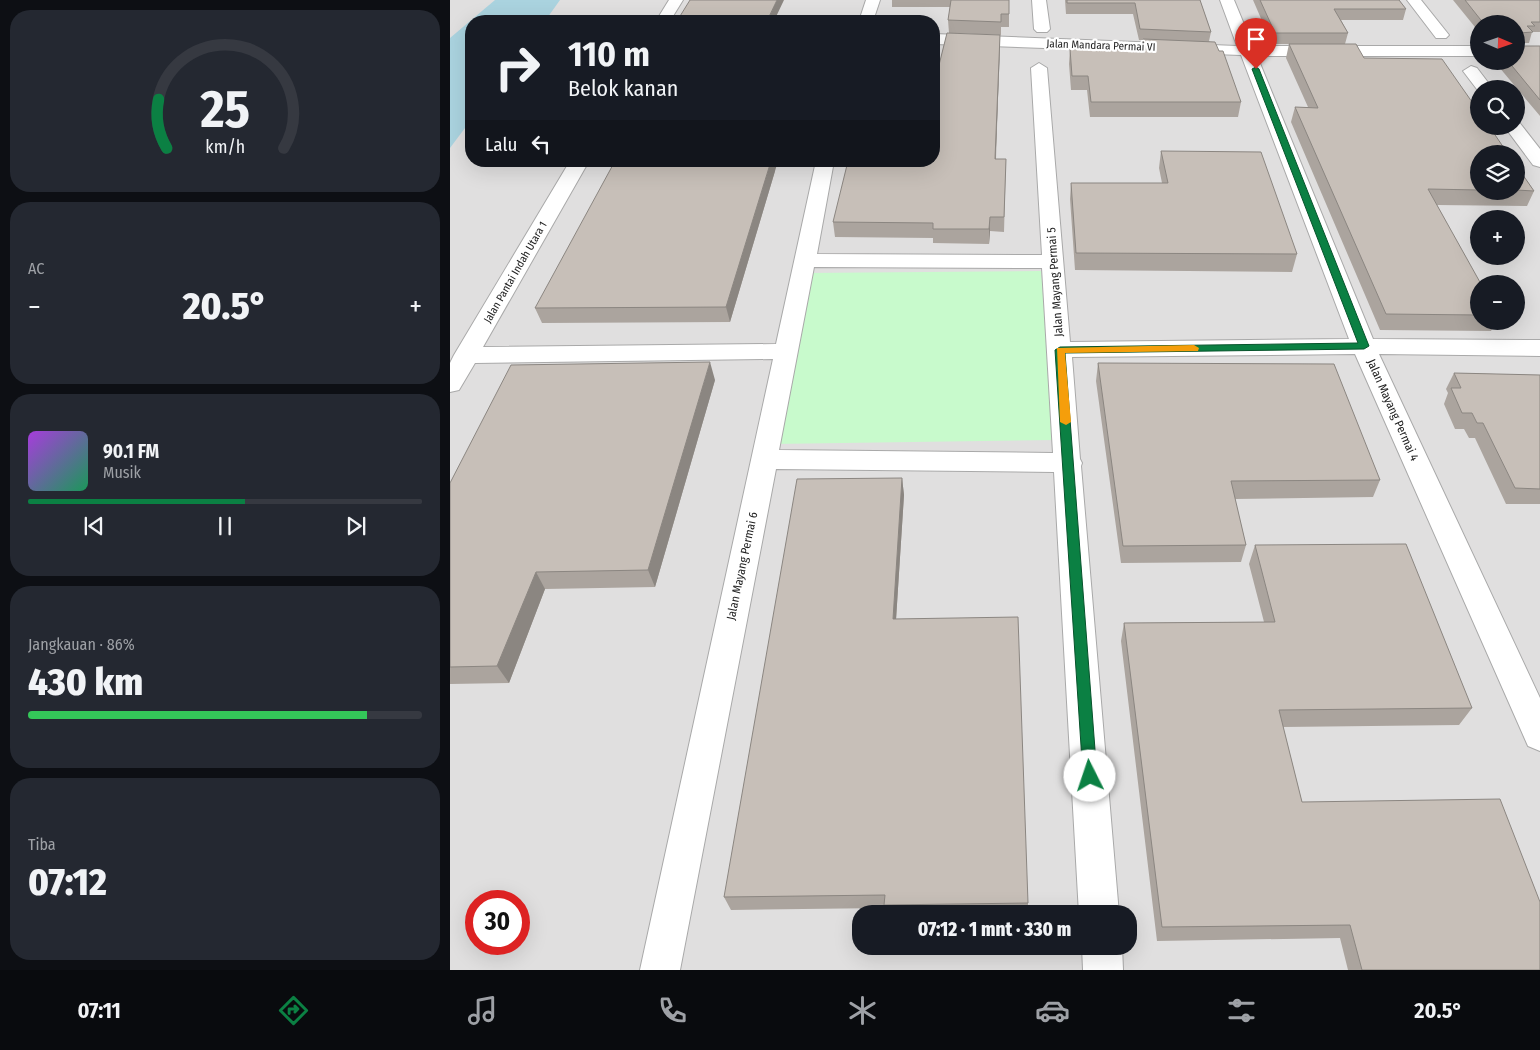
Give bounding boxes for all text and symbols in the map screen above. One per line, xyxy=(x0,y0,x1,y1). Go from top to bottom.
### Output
north arrow xyxy=(1470,15,1525,70)
map controls xyxy=(1470,15,1525,330)
pin xyxy=(1235,18,1277,69)
icon: arrive xyxy=(1242,25,1270,53)
text: 110 m xyxy=(568,33,650,75)
icon: right xyxy=(485,35,550,100)
street label: Jalan Mandara Permai VI xyxy=(1046,37,1156,54)
text: Belok kanan xyxy=(568,75,678,102)
text: 25 xyxy=(199,78,250,141)
button: search xyxy=(1470,80,1525,135)
icon: left xyxy=(527,130,555,158)
text: Lalu xyxy=(485,133,517,156)
text: km/h xyxy=(205,136,245,158)
button: layers xyxy=(1470,145,1525,200)
button: + xyxy=(1470,210,1525,265)
street label: Jalan Pantai Indah Utara 1 xyxy=(481,219,550,325)
street label: Jalan Mayang Permai 5 xyxy=(1044,226,1066,337)
text: AC xyxy=(28,259,44,278)
button: − xyxy=(1470,275,1525,330)
text: 20.5° xyxy=(183,283,267,329)
text: − xyxy=(28,290,41,323)
text: + xyxy=(409,290,422,323)
street label: Jalan Mayang Permai 4 xyxy=(1364,357,1422,463)
text: 90.1 FM xyxy=(103,440,159,463)
text: Musik xyxy=(103,463,141,482)
street label: Jalan Mayang Permai 6 xyxy=(724,511,760,621)
icon: previous xyxy=(80,512,108,540)
icon: pause xyxy=(211,512,239,540)
icon: next xyxy=(342,512,370,540)
text: Jangkauan · 86% xyxy=(28,635,135,654)
text: 430 km xyxy=(28,659,143,705)
position arrow xyxy=(1063,749,1115,801)
text: Tiba xyxy=(28,835,56,854)
text: 07:12 xyxy=(28,859,107,905)
speed limit sign: 30 xyxy=(465,890,530,955)
text: 07:12 · 1 mnt · 330 m xyxy=(918,918,1071,941)
icon: directions xyxy=(276,993,311,1028)
icon: music xyxy=(465,993,500,1028)
icon: phone xyxy=(655,993,690,1028)
icon: climate xyxy=(845,993,880,1028)
icon: car xyxy=(1035,993,1070,1028)
icon: filters xyxy=(1224,993,1259,1028)
text: 07:11 xyxy=(77,997,121,1024)
text: 20.5° xyxy=(1414,997,1463,1024)

